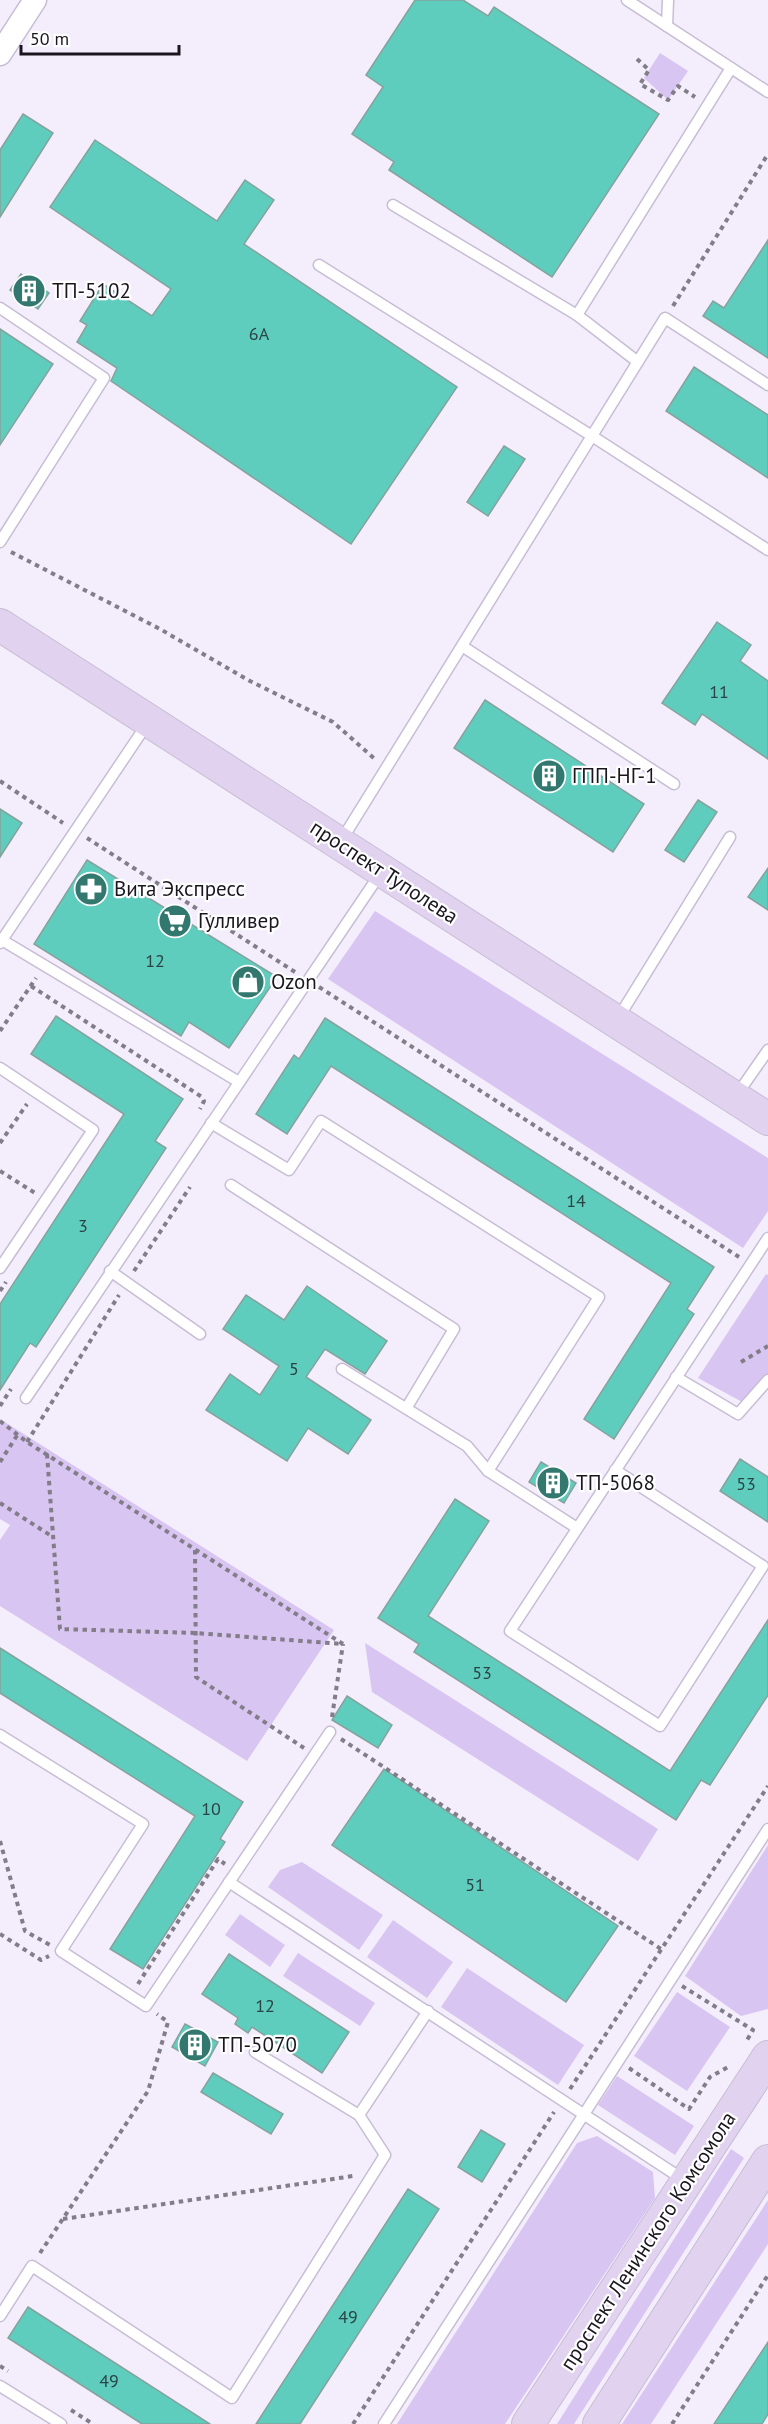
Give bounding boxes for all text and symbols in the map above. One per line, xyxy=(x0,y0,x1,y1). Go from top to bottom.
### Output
scale bar xyxy=(21,18,178,56)
text: 50 m xyxy=(30,27,69,50)
building icon: ТП-5102 xyxy=(11,273,47,309)
place label: ТП-5102 xyxy=(52,277,131,304)
house number: 6А xyxy=(249,322,270,345)
house number: 11 xyxy=(709,680,729,703)
building icon: ГПП-НГ-1 xyxy=(531,758,567,794)
place label: ГПП-НГ-1 xyxy=(572,762,657,789)
street label: проспект Туполева xyxy=(305,814,463,930)
pharmacy icon: Вита Экспресс xyxy=(73,871,109,907)
place label: Вита Экспресс xyxy=(114,875,245,902)
supermarket icon: Гулливер xyxy=(157,903,193,939)
place label: Гулливер xyxy=(198,907,280,934)
house number: 12 xyxy=(145,949,165,972)
shop icon: Ozon xyxy=(230,964,266,1000)
place label: Ozon xyxy=(271,968,317,995)
house number: 14 xyxy=(566,1189,586,1212)
house number: 3 xyxy=(78,1214,88,1237)
house number: 5 xyxy=(289,1357,299,1380)
building icon: ТП-5068 xyxy=(535,1465,571,1501)
place label: ТП-5068 xyxy=(576,1469,655,1496)
house number: 53 xyxy=(736,1472,756,1495)
house number: 53 xyxy=(472,1661,492,1684)
house number: 10 xyxy=(201,1797,221,1820)
house number: 51 xyxy=(465,1873,485,1896)
house number: 12 xyxy=(255,1994,275,2017)
building icon: ТП-5070 xyxy=(177,2027,213,2063)
place label: ТП-5070 xyxy=(218,2031,297,2058)
street label: проспект Ленинского Комсомола xyxy=(554,2106,741,2375)
house number: 49 xyxy=(338,2305,358,2328)
house number: 49 xyxy=(99,2369,119,2392)

